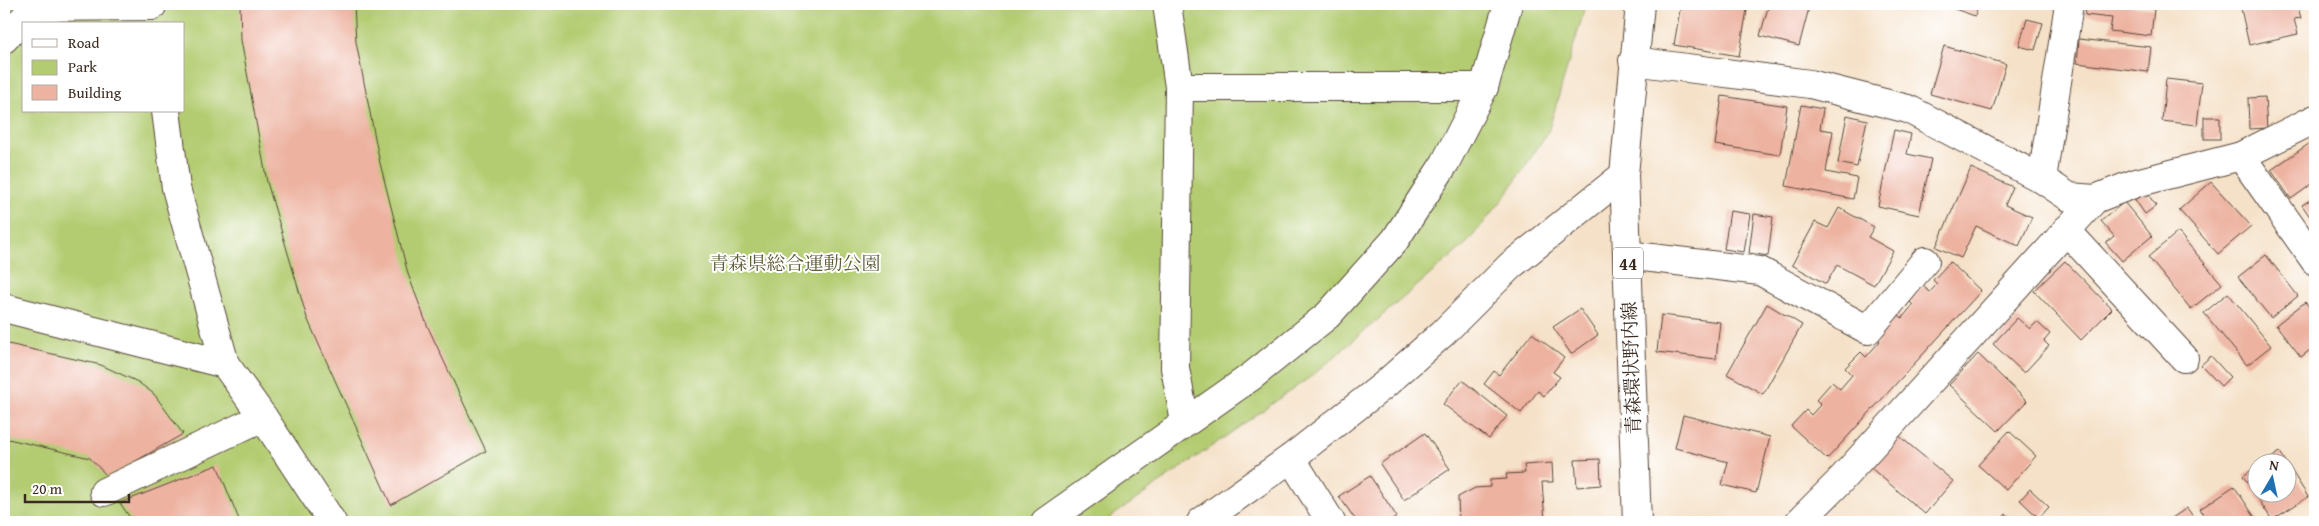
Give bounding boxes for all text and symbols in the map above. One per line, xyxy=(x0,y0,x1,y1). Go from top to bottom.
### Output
legend xyxy=(22,22,185,112)
text: Road xyxy=(68,32,99,53)
text: Park xyxy=(68,56,97,77)
text: Building xyxy=(68,82,122,103)
road number: 44 xyxy=(1613,248,1643,278)
park label: 青森県総合運動公園 xyxy=(709,249,881,277)
street label: 青森環状野内線 xyxy=(1615,301,1647,435)
north arrow xyxy=(2246,454,2296,504)
text: N xyxy=(2268,455,2281,476)
scale bar xyxy=(25,471,129,503)
text: 20 m xyxy=(32,478,63,499)

